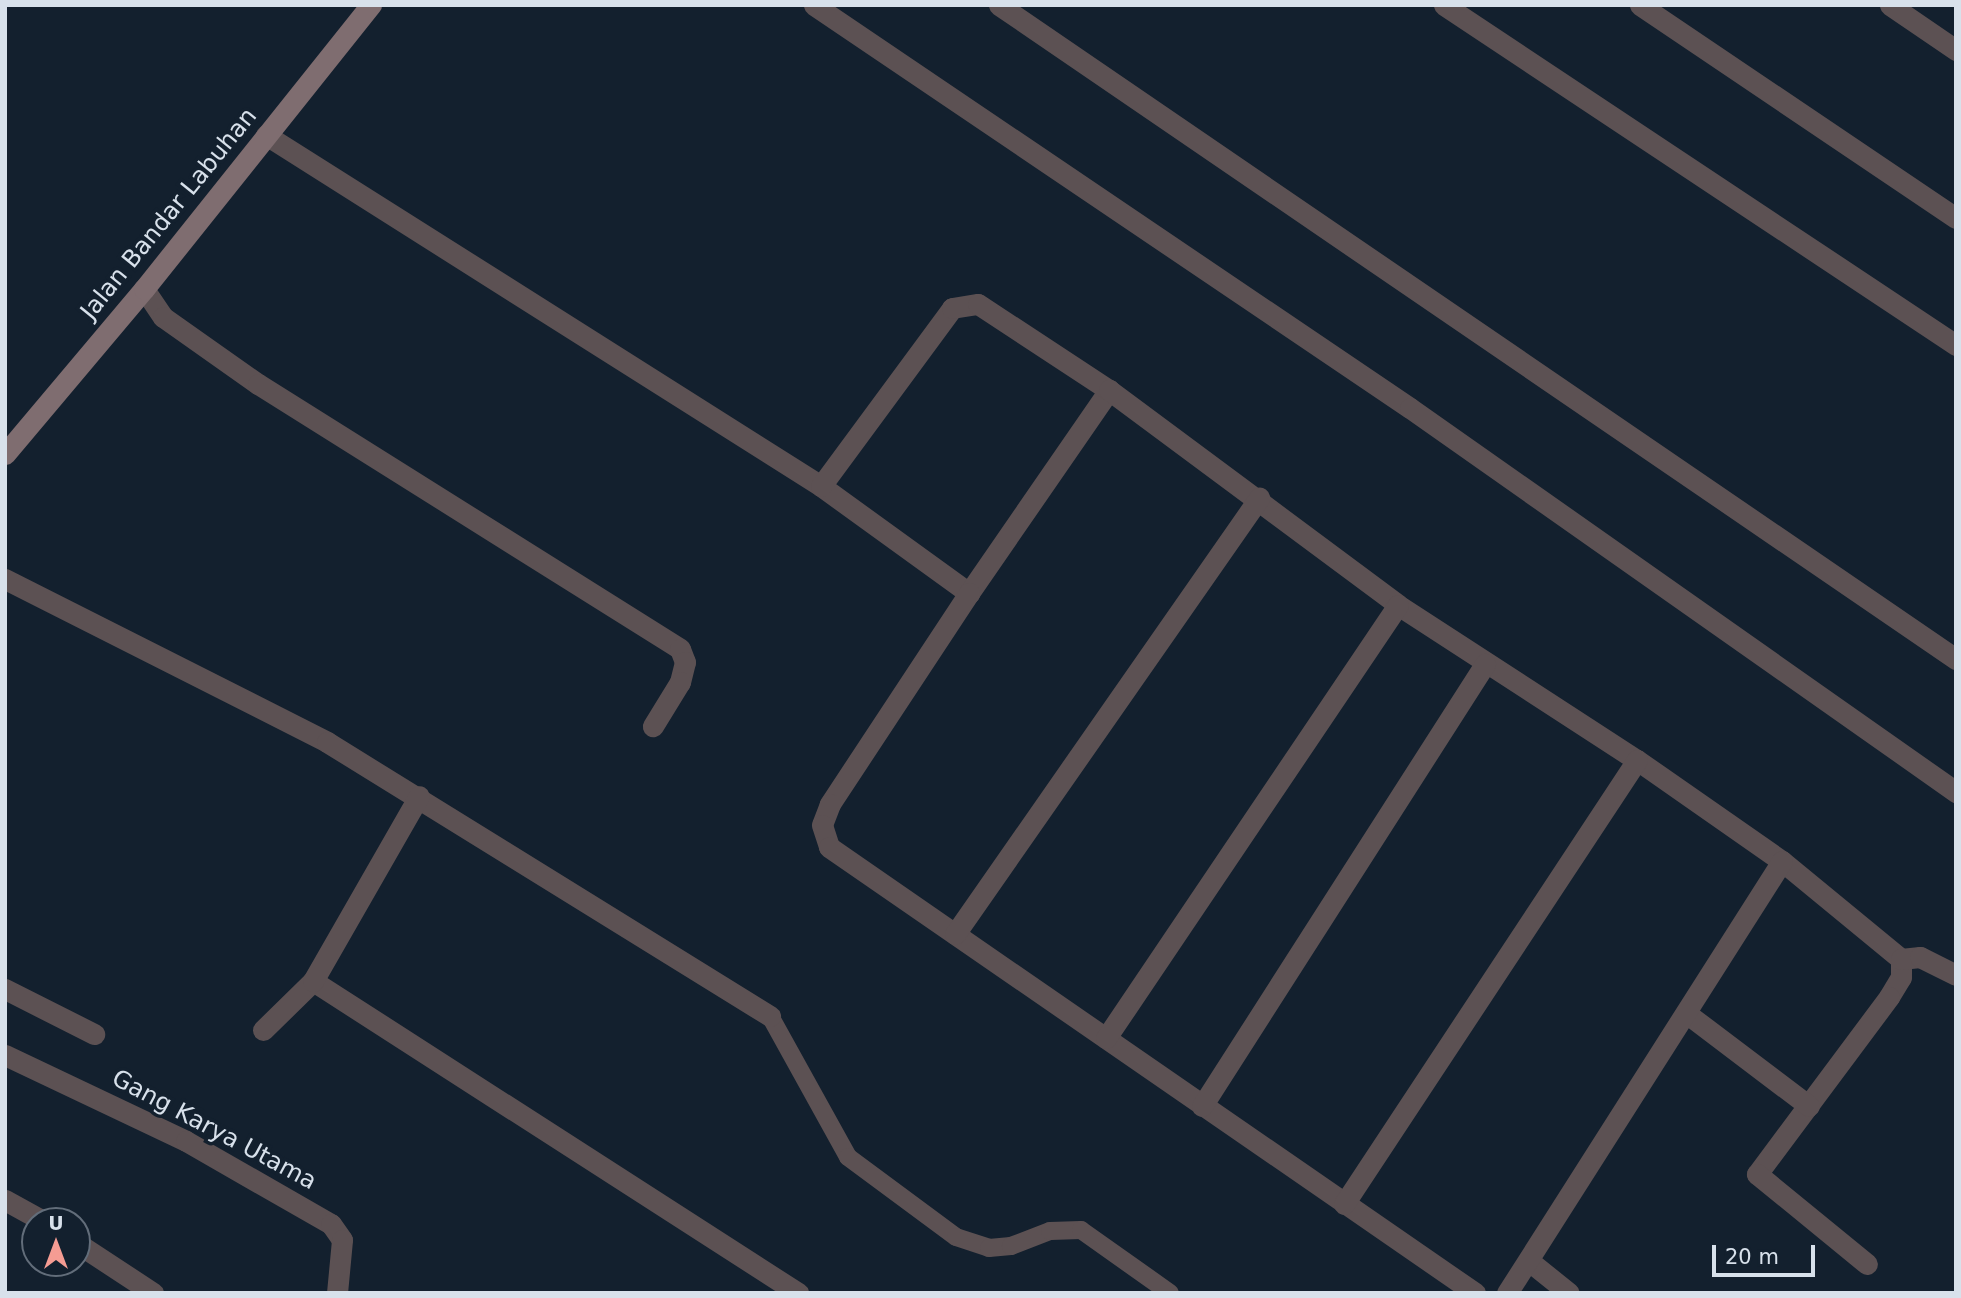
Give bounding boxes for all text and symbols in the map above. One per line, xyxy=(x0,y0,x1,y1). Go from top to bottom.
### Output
street label: Jalan Bandar Labuhan xyxy=(75,103,263,325)
street label: Gang Karya Utama xyxy=(107,1064,321,1196)
north arrow xyxy=(21,1207,91,1277)
text: U xyxy=(48,1212,64,1234)
scale bar xyxy=(1716,1232,1819,1276)
text: 20 m xyxy=(1725,1245,1779,1269)

